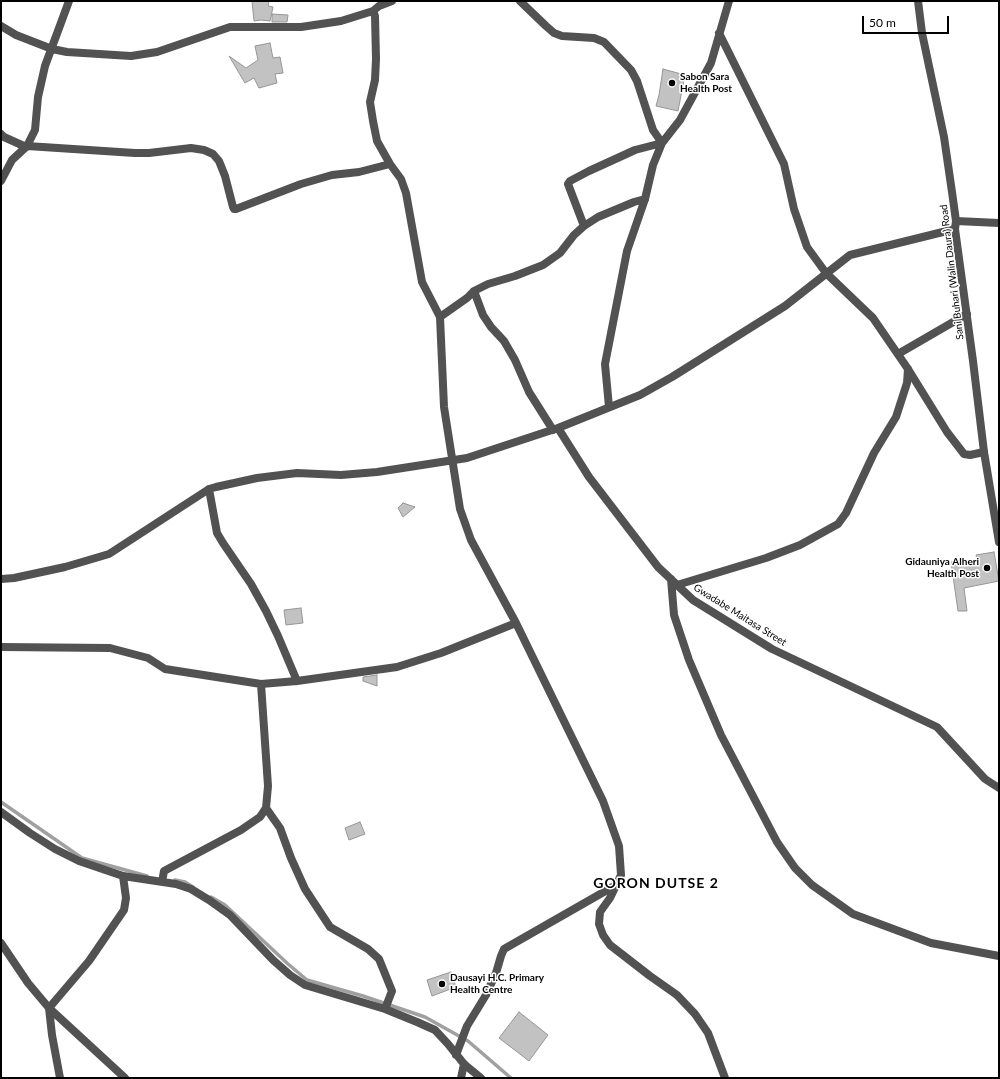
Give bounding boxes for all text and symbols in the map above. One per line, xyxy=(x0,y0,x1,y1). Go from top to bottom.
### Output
scale bar xyxy=(864,8,951,34)
text: 50 m xyxy=(869,15,896,30)
place label: Sabon Sara Health Post xyxy=(680,71,732,94)
marker: Sabon Sara Health Post xyxy=(667,78,677,88)
street label: Sani Buhari (Walin Daura) Road xyxy=(938,204,966,340)
place label: Gidauniya Alheri Health Post xyxy=(905,556,979,580)
marker: Gidauniya Alheri Health Post xyxy=(982,563,992,573)
street label: Gwadabe Maitasa Street xyxy=(691,582,789,648)
district label: GORON DUTSE 2 xyxy=(593,875,719,891)
place label: Dausayi H.C. Primary Health Centre xyxy=(450,972,544,996)
marker: Dausayi H.C. Primary Health Centre xyxy=(437,979,447,989)

